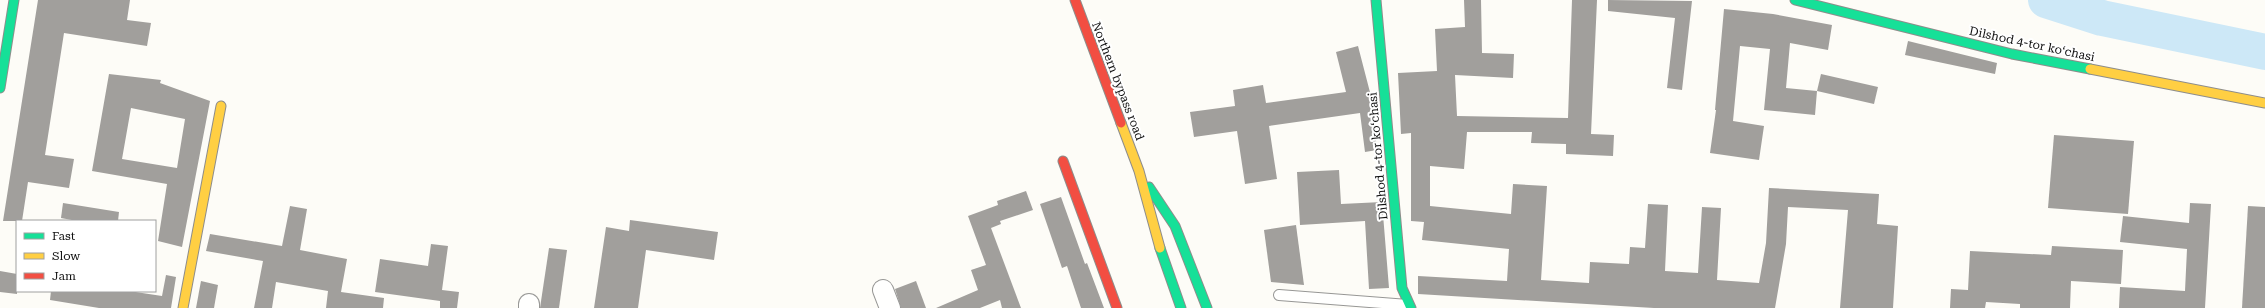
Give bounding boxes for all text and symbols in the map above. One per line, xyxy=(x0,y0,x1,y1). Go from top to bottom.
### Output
street label: Northern bypass road xyxy=(1089,20,1147,143)
street label: Dilshod 4-tor koʻchasi xyxy=(1968,24,2096,64)
street label: Dilshod 4-tor koʻchasi xyxy=(1365,91,1391,220)
legend xyxy=(16,220,156,292)
text: Fast xyxy=(52,229,76,243)
text: Slow xyxy=(52,249,80,263)
text: Jam xyxy=(52,269,76,283)

